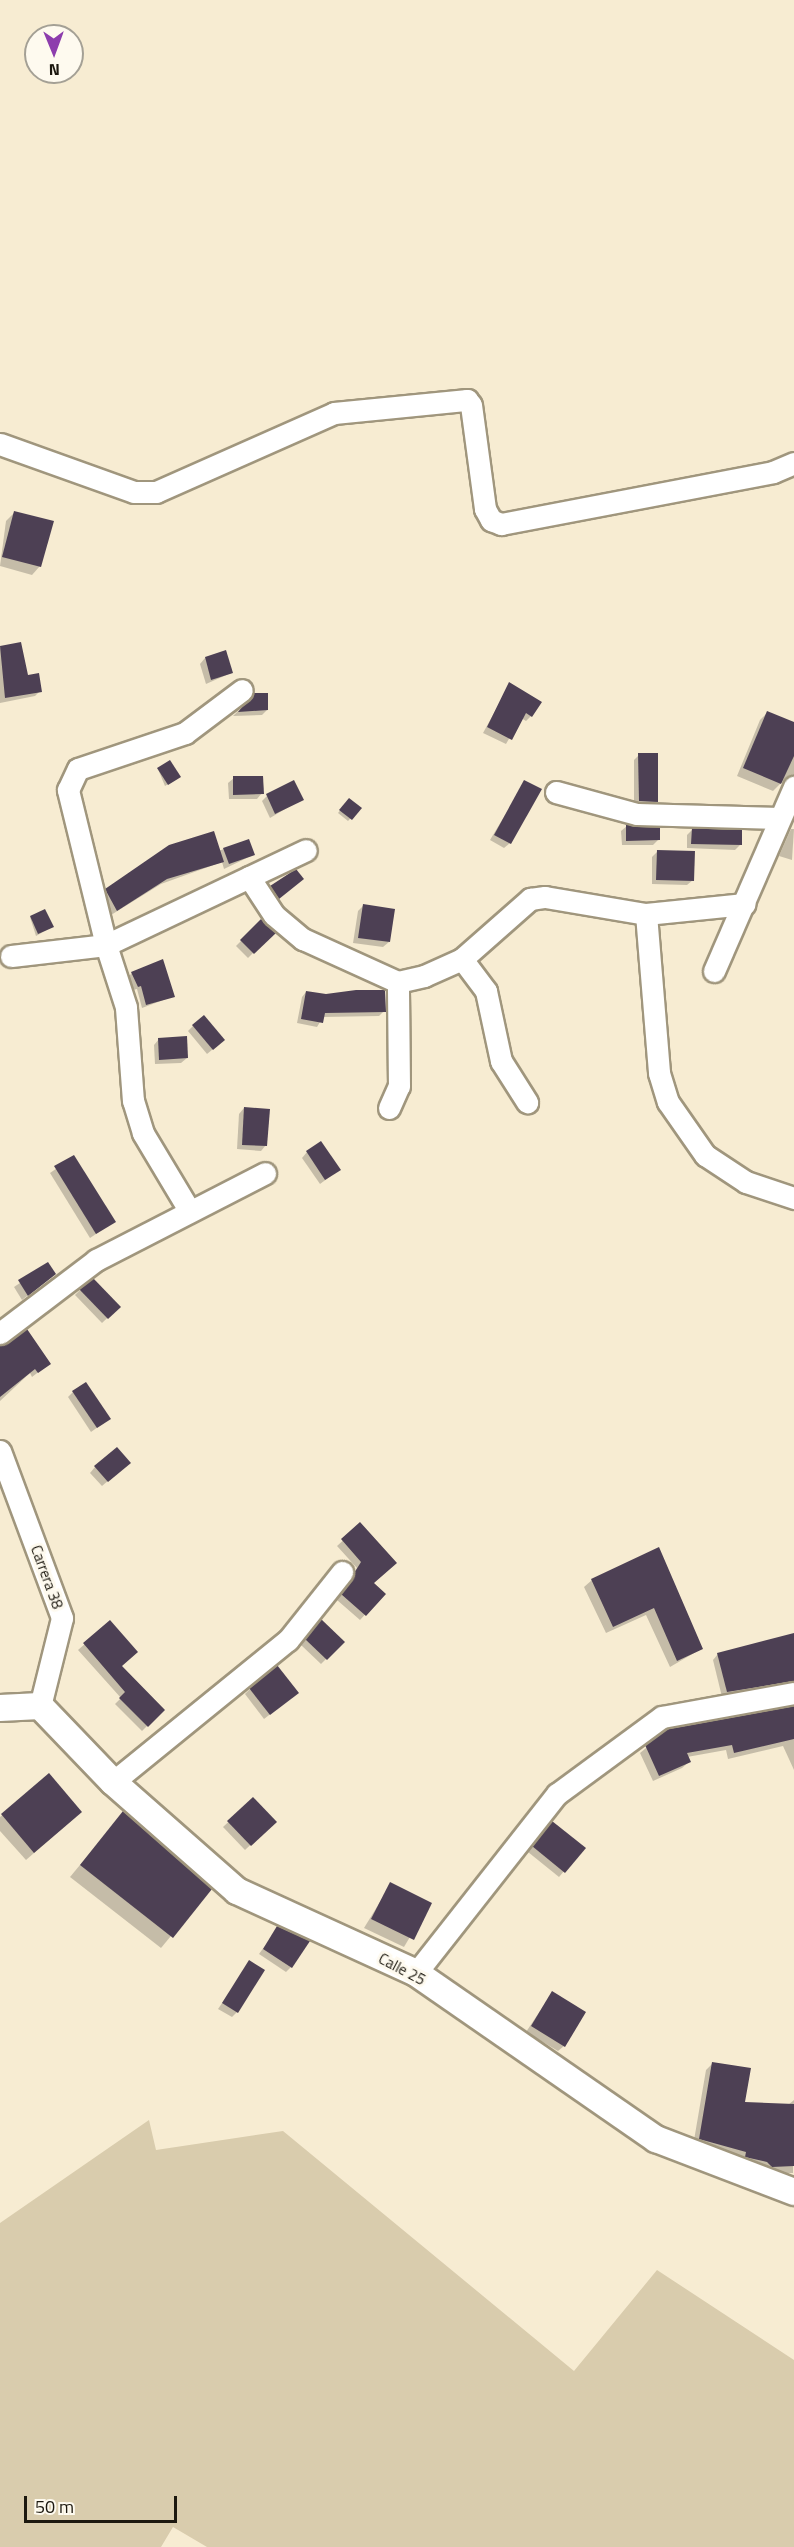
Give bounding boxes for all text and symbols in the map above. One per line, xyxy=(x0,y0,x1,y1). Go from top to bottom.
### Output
north arrow xyxy=(24,24,84,84)
text: N xyxy=(49,58,60,82)
street label: Carrera 38 xyxy=(27,1543,67,1611)
street label: Calle 25 xyxy=(376,1949,428,1989)
scale bar xyxy=(27,2484,180,2522)
text: 50 m xyxy=(35,2493,74,2520)

